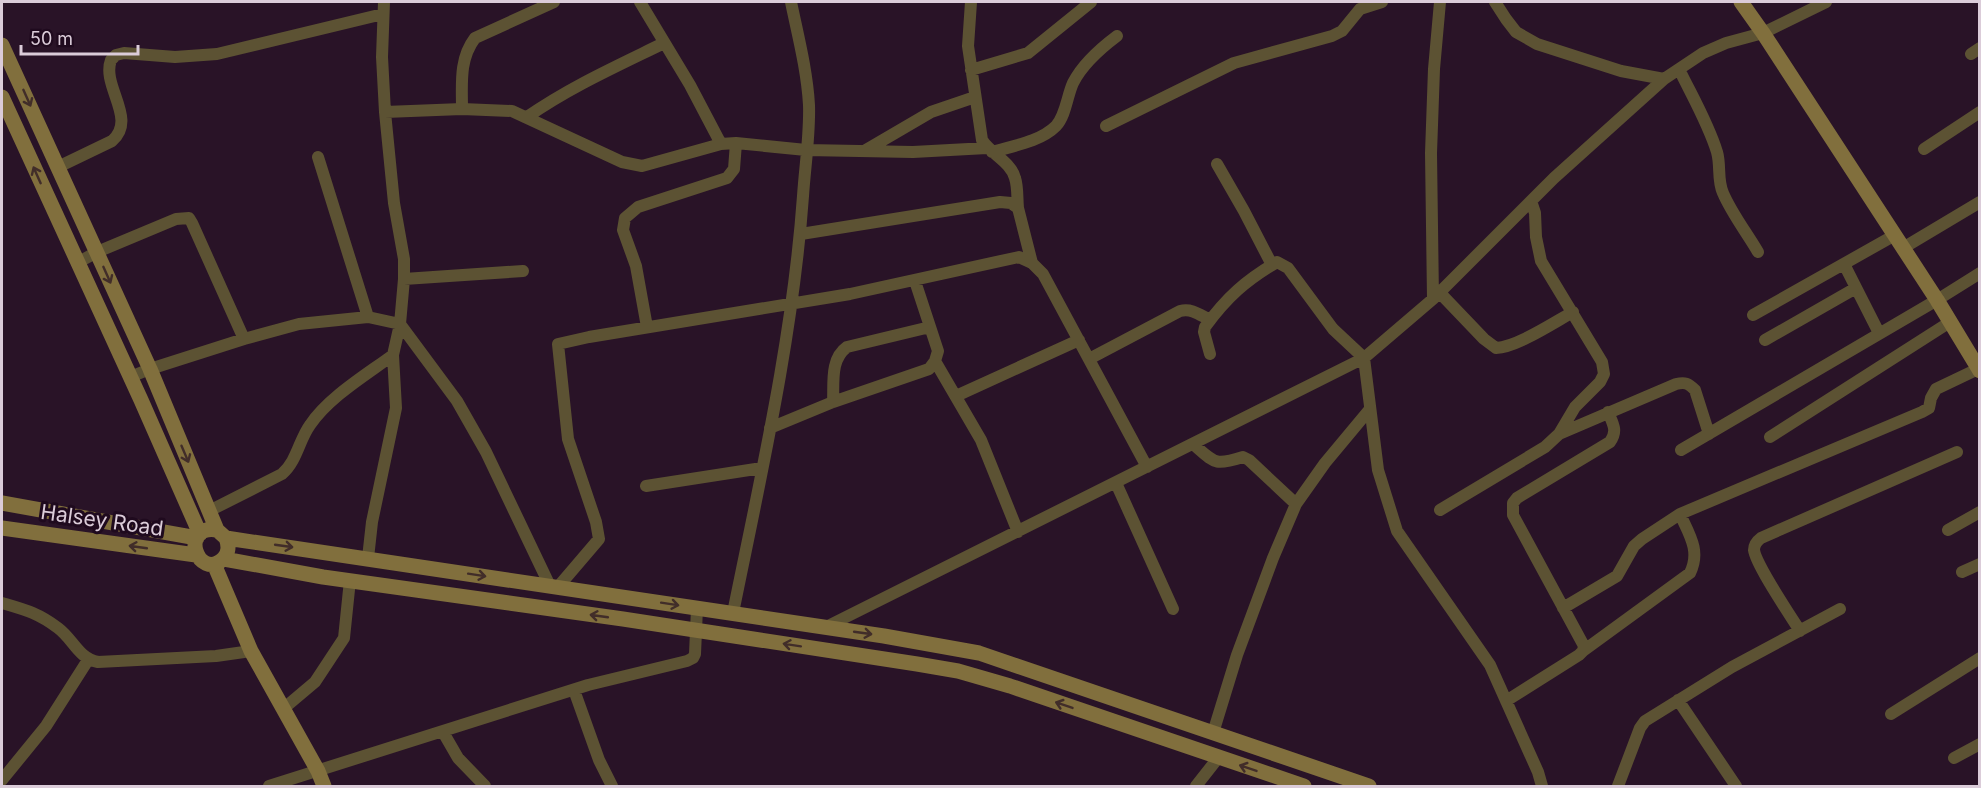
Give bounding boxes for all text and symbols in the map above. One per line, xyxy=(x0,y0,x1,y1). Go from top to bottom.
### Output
scale bar xyxy=(21,18,138,56)
text: 50 m xyxy=(30,28,73,49)
one-way arrow xyxy=(21,88,33,106)
one-way arrow xyxy=(30,166,42,184)
one-way arrow xyxy=(102,266,114,284)
one-way arrow xyxy=(180,444,191,463)
street label: Halsey Road xyxy=(39,499,165,541)
one-way arrow xyxy=(274,540,293,551)
one-way arrow xyxy=(129,541,149,552)
one-way arrow xyxy=(467,569,486,580)
one-way arrow xyxy=(659,599,679,610)
one-way arrow xyxy=(590,610,610,621)
one-way arrow xyxy=(852,627,872,638)
one-way arrow xyxy=(783,639,802,650)
one-way arrow xyxy=(1055,698,1074,709)
one-way arrow xyxy=(1239,762,1258,773)

